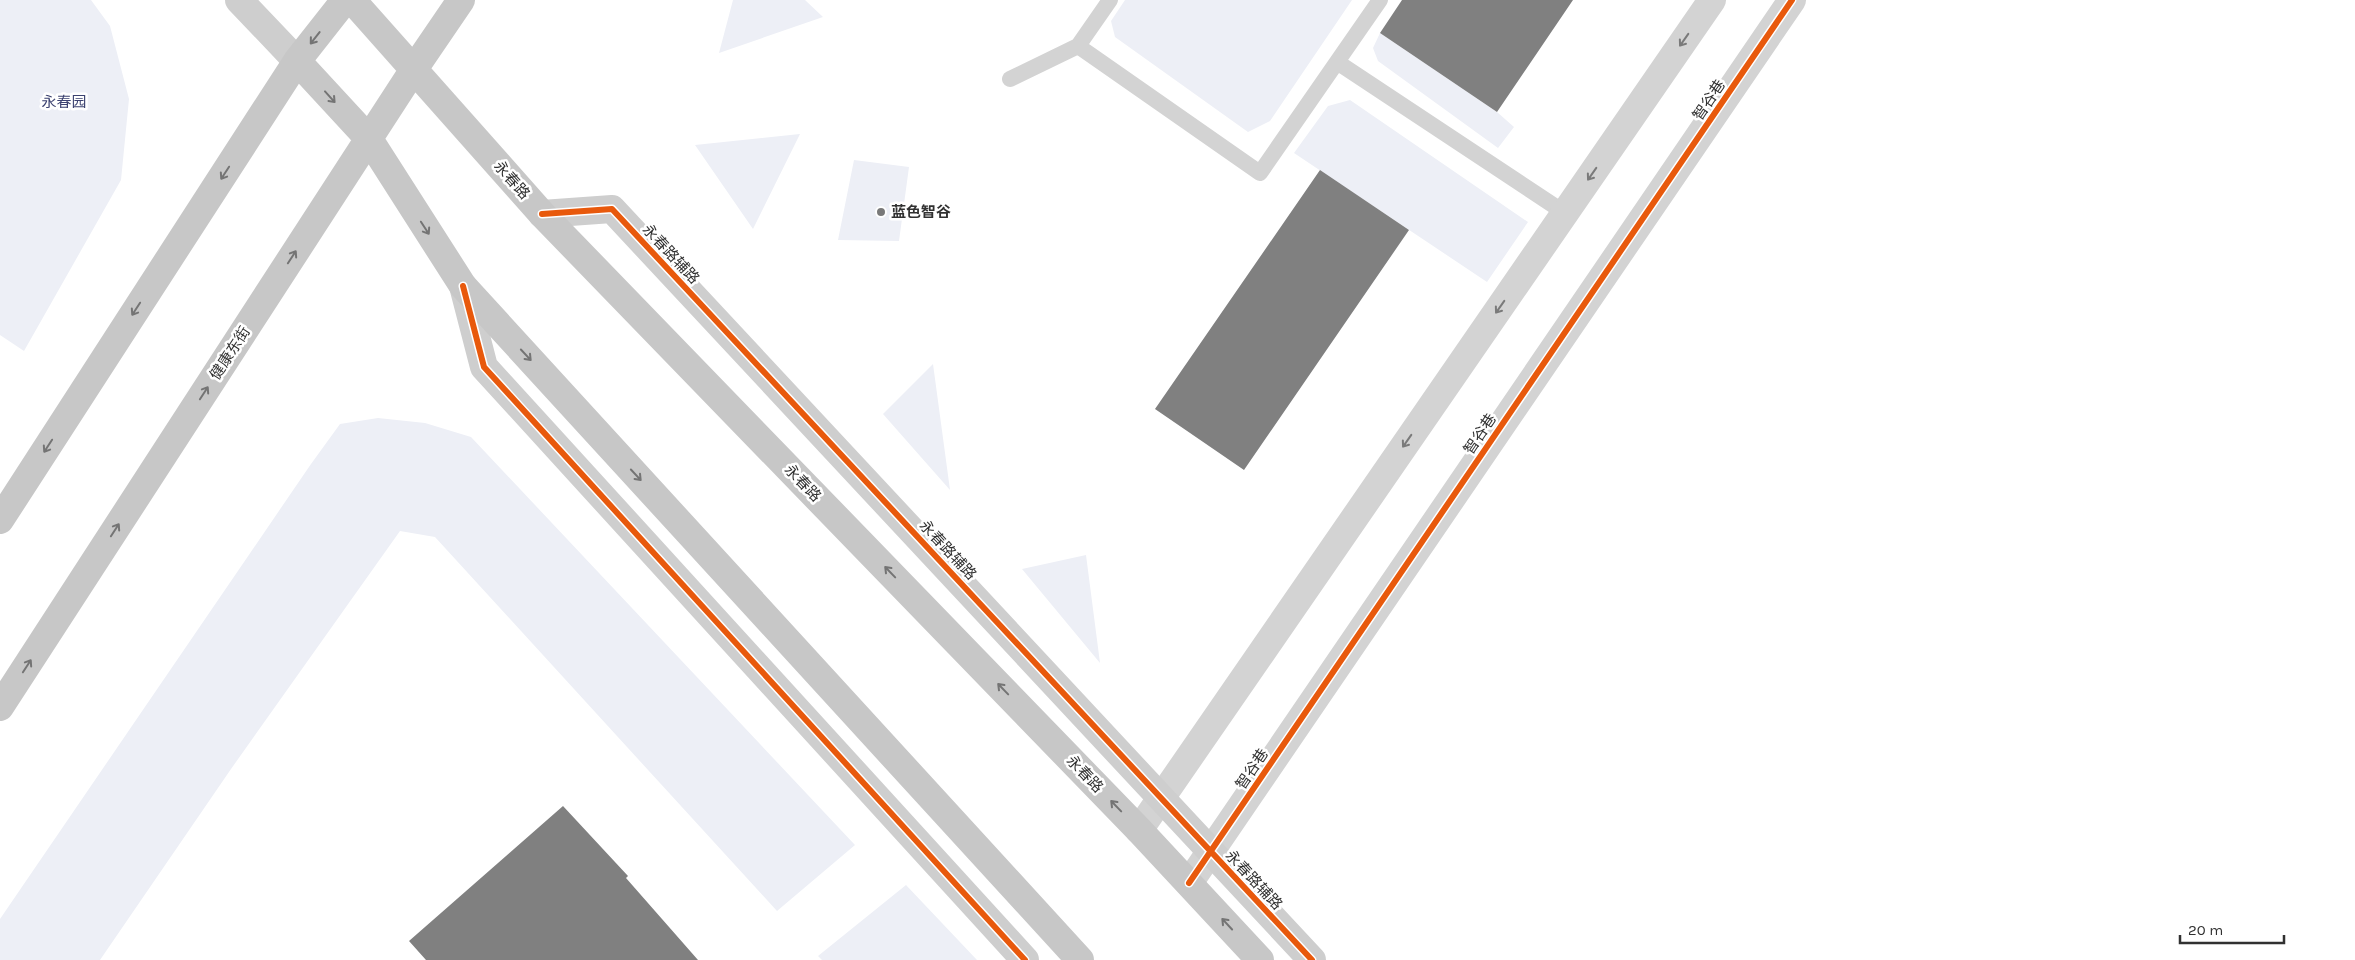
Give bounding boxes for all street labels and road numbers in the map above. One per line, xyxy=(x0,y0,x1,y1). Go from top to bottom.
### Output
street label: 智谷巷 xyxy=(1689,76,1729,124)
street label: 永春路 xyxy=(490,157,534,203)
street label: 永春路辅路 xyxy=(639,220,703,288)
street label: 健康东街 xyxy=(206,323,254,383)
street label: 智谷巷 xyxy=(1460,410,1500,458)
street label: 永春路 xyxy=(781,461,825,505)
street label: 永春路辅路 xyxy=(916,516,980,584)
street label: 智谷巷 xyxy=(1232,745,1272,793)
street label: 永春路 xyxy=(1063,752,1107,796)
street label: 永春路辅路 xyxy=(1222,846,1286,914)

